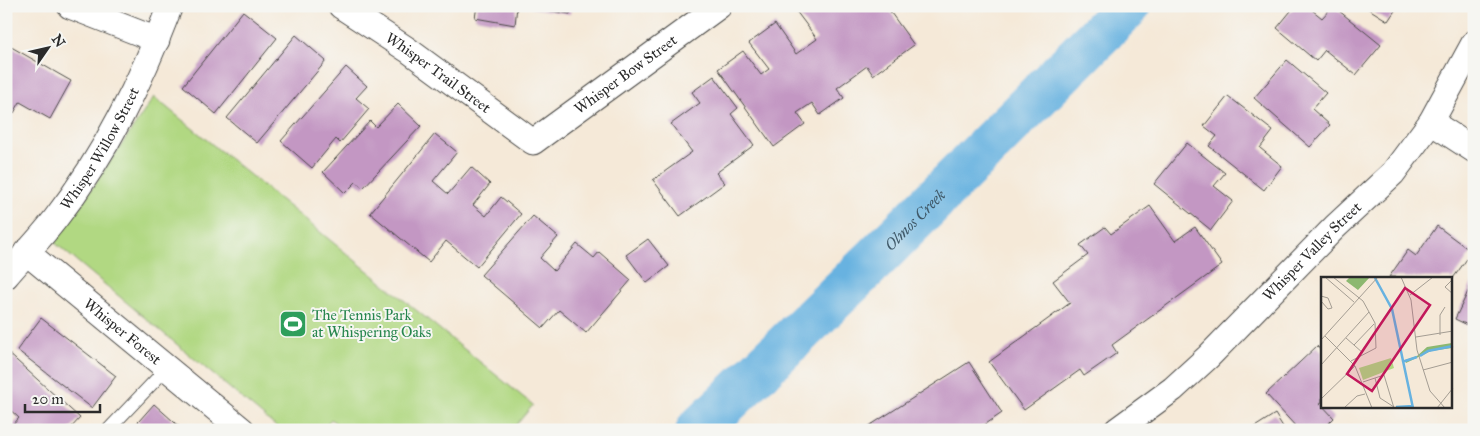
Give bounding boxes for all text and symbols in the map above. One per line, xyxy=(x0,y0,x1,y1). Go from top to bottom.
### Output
north arrow xyxy=(22,22,72,72)
street label: Whisper Trail Street xyxy=(382,29,495,117)
street label: Whisper Bow Street xyxy=(571,30,681,118)
text: N xyxy=(48,31,69,51)
street label: Whisper Willow Street xyxy=(56,84,143,213)
water label: Olmos Creek xyxy=(880,185,949,254)
street label: Whisper Valley Street xyxy=(1259,198,1366,305)
inset map xyxy=(1321,277,1452,408)
street label: Whisper Forest xyxy=(80,294,165,369)
place label: The Tennis Park at Whispering Oaks xyxy=(312,306,431,341)
sports icon: The Tennis Park at Whispering Oaks xyxy=(278,309,308,339)
scale bar xyxy=(25,381,100,413)
text: 20 m xyxy=(32,390,64,408)

